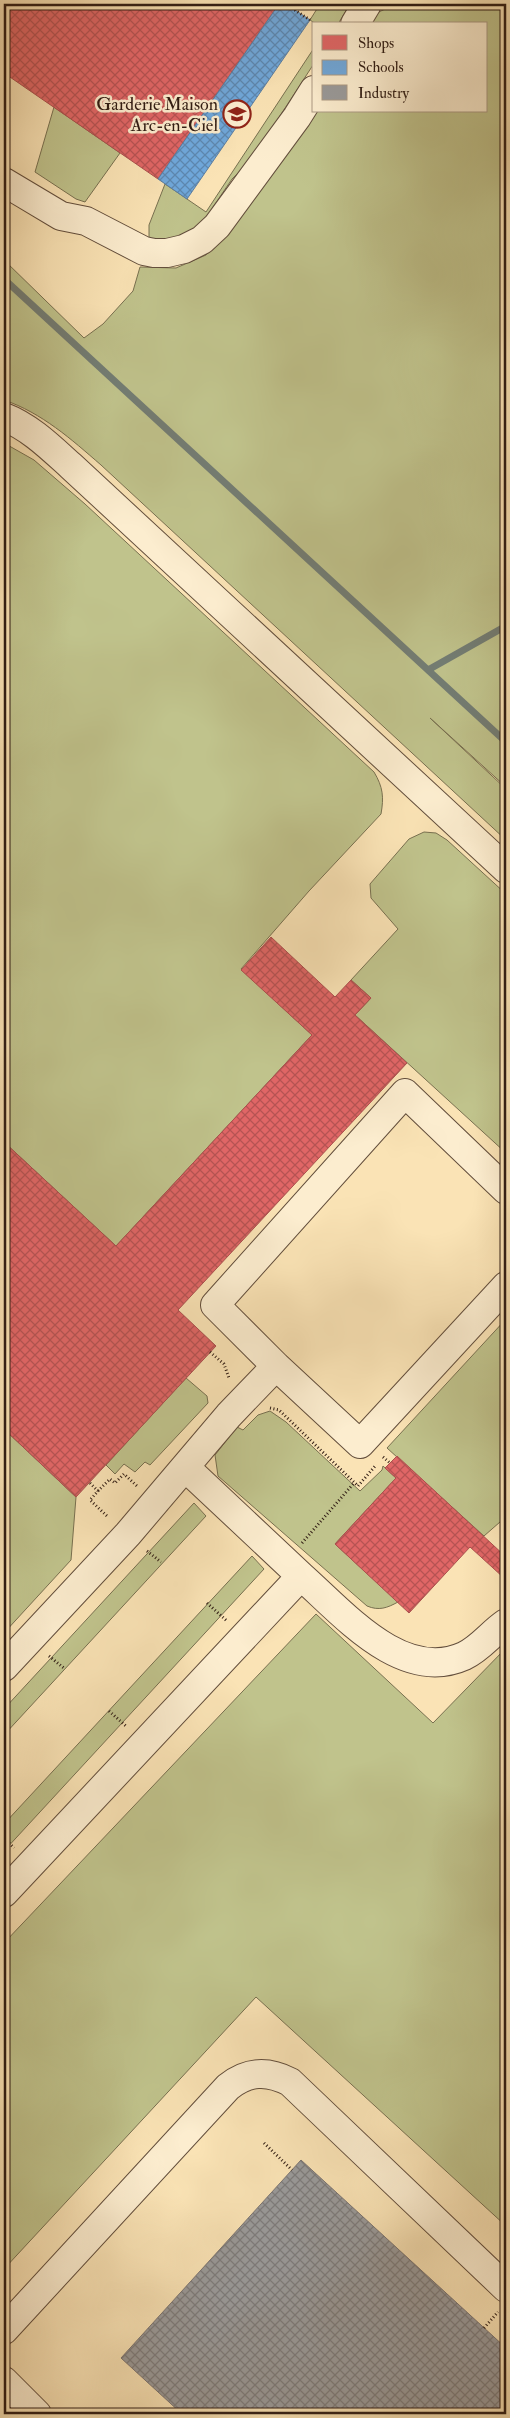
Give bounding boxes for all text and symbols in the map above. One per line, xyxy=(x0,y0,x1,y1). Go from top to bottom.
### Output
legend xyxy=(312,22,488,112)
text: Shops xyxy=(358,34,394,54)
text: Schools xyxy=(358,58,404,77)
text: Industry xyxy=(358,84,409,103)
place label: Garderie Maison Arc-en-Ciel xyxy=(96,93,218,137)
school or university icon: Garderie Maison Arc-en-Ciel xyxy=(222,99,252,129)

